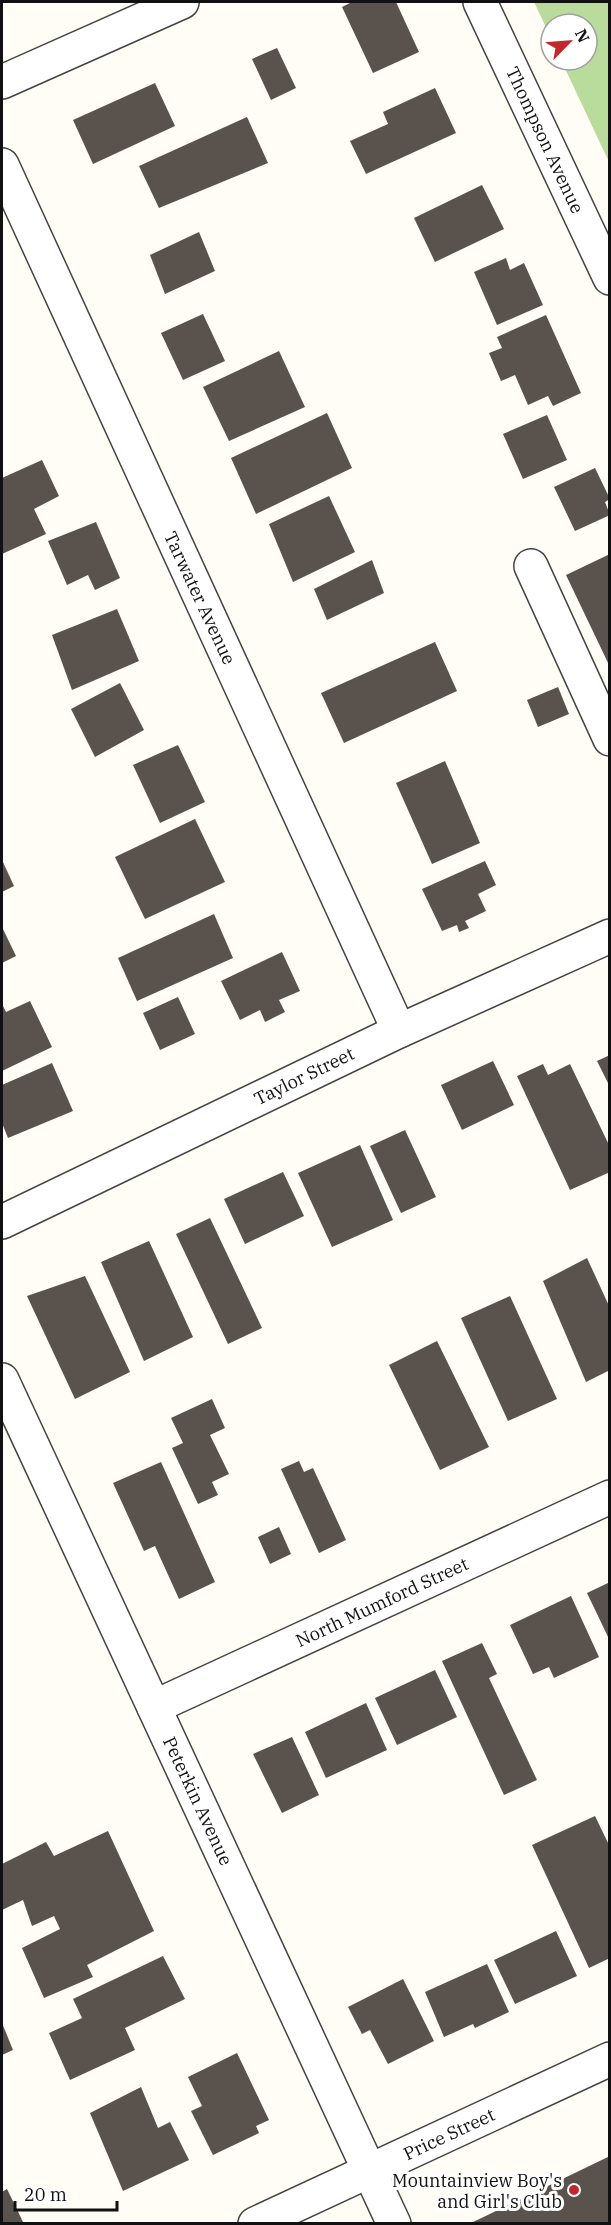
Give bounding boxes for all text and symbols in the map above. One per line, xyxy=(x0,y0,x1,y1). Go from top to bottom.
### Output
north arrow xyxy=(539,12,599,72)
text: N xyxy=(571,26,594,46)
street label: Thompson Avenue xyxy=(501,63,589,217)
street label: Tarwater Avenue xyxy=(159,528,241,668)
street label: Taylor Street xyxy=(250,1042,358,1110)
street label: North Mumford Street xyxy=(292,1552,472,1652)
street label: Peterkin Avenue xyxy=(158,1733,238,1869)
street label: Price Street xyxy=(400,2103,498,2165)
place label: Mountainview Boy's and Girl's Club xyxy=(392,2169,562,2213)
scale bar xyxy=(15,2174,117,2212)
text: 20 m xyxy=(24,2183,67,2206)
marker: Mountainview Boy's and Girl's Club xyxy=(567,2183,581,2197)

